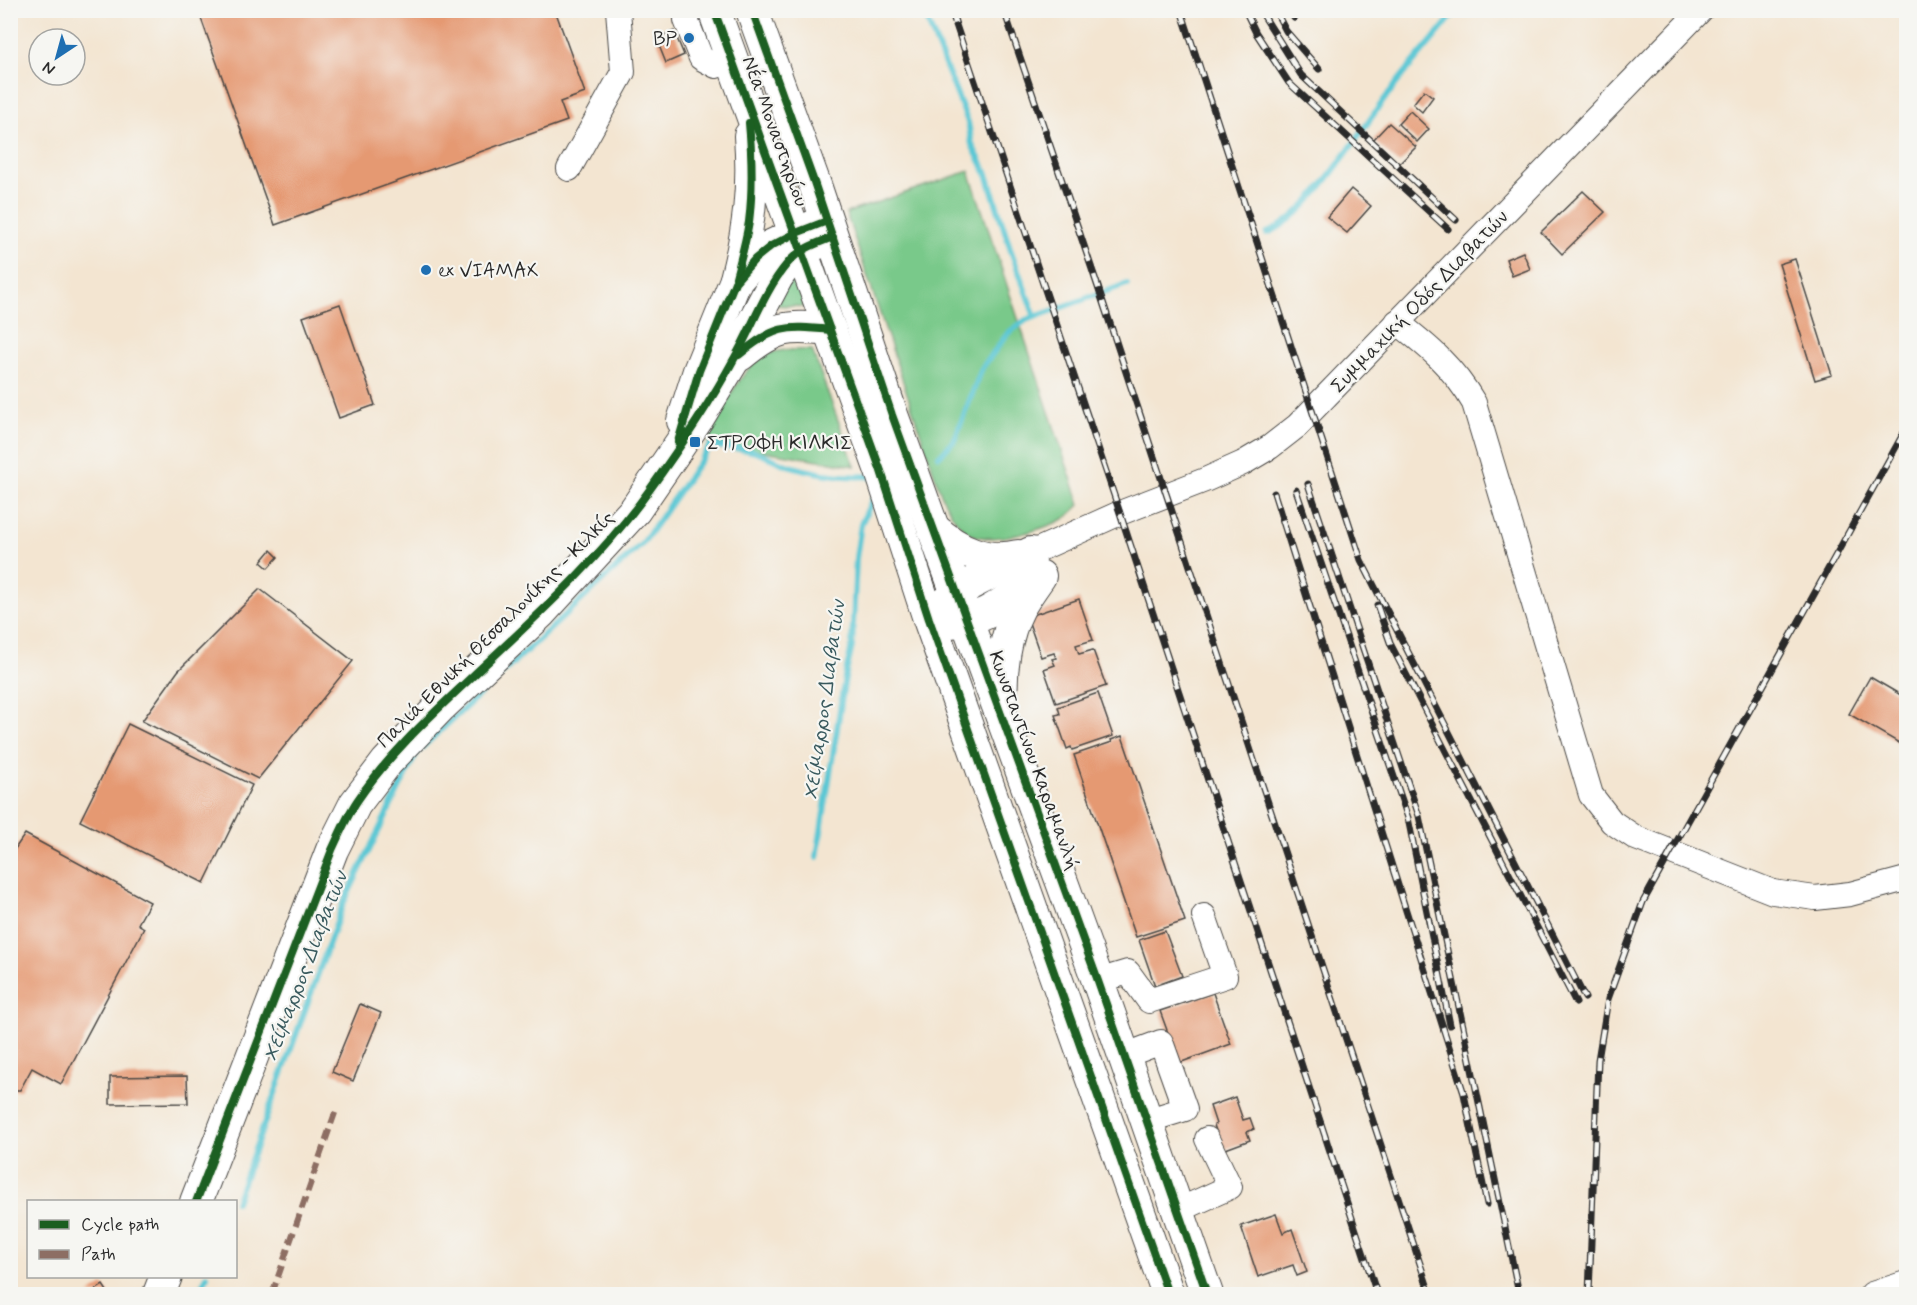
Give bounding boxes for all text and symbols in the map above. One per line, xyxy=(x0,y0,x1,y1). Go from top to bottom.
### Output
place label: BP xyxy=(653,26,678,53)
north arrow xyxy=(27,27,87,87)
marker: BP xyxy=(682,31,696,45)
street label: Νέα Μοναστηρίου xyxy=(735,53,814,210)
text: N xyxy=(39,56,60,80)
street label: Συμμαχική Οδός Διαβατών xyxy=(1325,204,1515,400)
place label: ex VIAMAX xyxy=(438,258,539,285)
marker: ex VIAMAX xyxy=(419,263,433,277)
place label: ΣΤΡΟΦΗ ΚΙΛΚΙΣ xyxy=(707,430,852,457)
marker: ΣΤΡΟΦΗ ΚΙΛΚΙΣ xyxy=(688,435,702,449)
street label: Παλιά Εθνική Θεσσαλονίκης - Κιλκίς xyxy=(371,505,621,755)
water label: Χείμαρρος Διαβατών xyxy=(797,597,853,801)
street label: Κωνσταντίνου Καραμανλή xyxy=(981,647,1086,874)
water label: Χείμαρρος Διαβατών xyxy=(257,866,356,1065)
legend xyxy=(27,1200,237,1278)
text: Cycle path xyxy=(81,1213,159,1237)
text: Path xyxy=(81,1243,116,1267)

